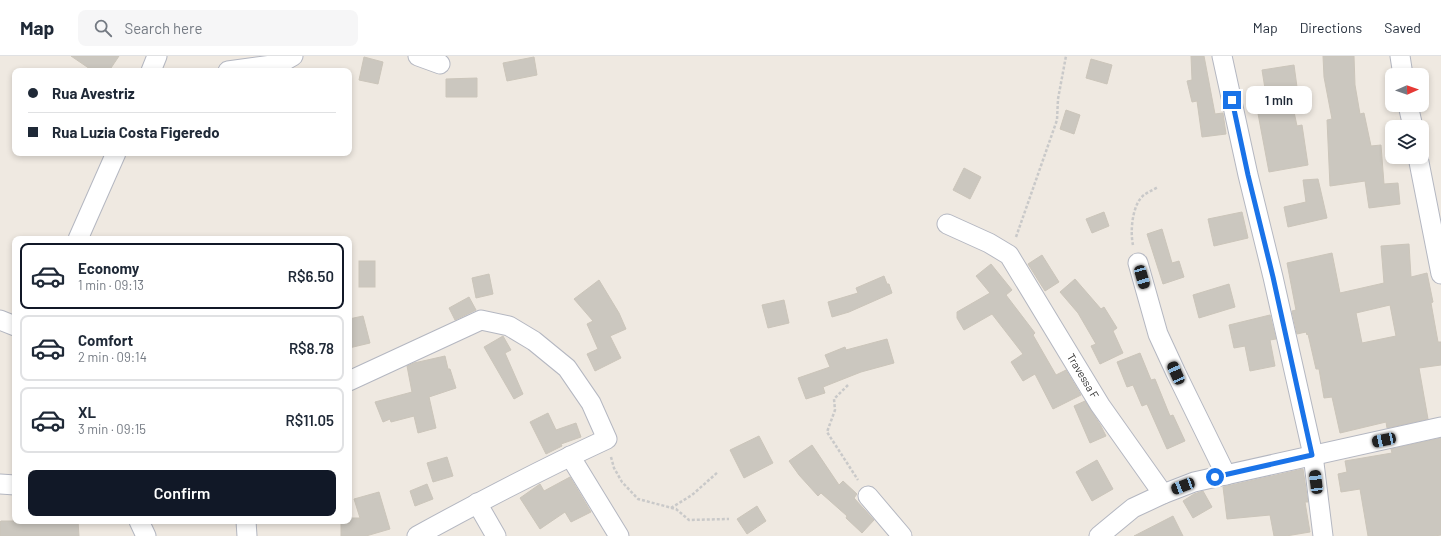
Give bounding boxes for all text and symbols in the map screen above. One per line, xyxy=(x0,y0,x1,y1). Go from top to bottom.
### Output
search box xyxy=(78,10,358,46)
text: Map xyxy=(20,16,54,39)
icon: search xyxy=(92,17,114,39)
text: Search here xyxy=(124,19,202,37)
text: Map xyxy=(1253,19,1278,36)
text: Directions xyxy=(1300,19,1362,36)
text: Saved xyxy=(1384,19,1421,36)
north arrow xyxy=(1385,68,1429,112)
map controls xyxy=(1385,68,1429,164)
text: Rua Avestriz xyxy=(52,84,135,102)
callout: 1 min xyxy=(1246,86,1312,114)
route end xyxy=(1223,91,1241,109)
text: 1 min xyxy=(1265,92,1293,108)
button: layers xyxy=(1385,120,1429,164)
text: Rua Luzia Costa Figeredo xyxy=(52,123,220,141)
icon: car xyxy=(30,258,66,294)
text: Economy xyxy=(78,259,139,277)
car xyxy=(1133,264,1151,290)
text: R$6.50 xyxy=(288,267,334,285)
text: 1 min · 09:13 xyxy=(78,277,144,293)
icon: car xyxy=(30,330,66,366)
text: Comfort xyxy=(78,331,133,349)
text: R$8.78 xyxy=(289,339,334,357)
text: 2 min · 09:14 xyxy=(78,349,147,365)
street label: Travessa F xyxy=(1065,351,1102,401)
car xyxy=(1166,360,1186,386)
icon: car xyxy=(30,402,66,438)
text: XL xyxy=(78,403,96,421)
text: R$11.05 xyxy=(285,411,334,429)
text: 3 min · 09:15 xyxy=(78,421,146,437)
car xyxy=(1371,432,1397,448)
route start xyxy=(1206,468,1224,486)
car xyxy=(1309,469,1323,495)
button: Confirm xyxy=(28,470,336,516)
car xyxy=(1170,476,1196,496)

